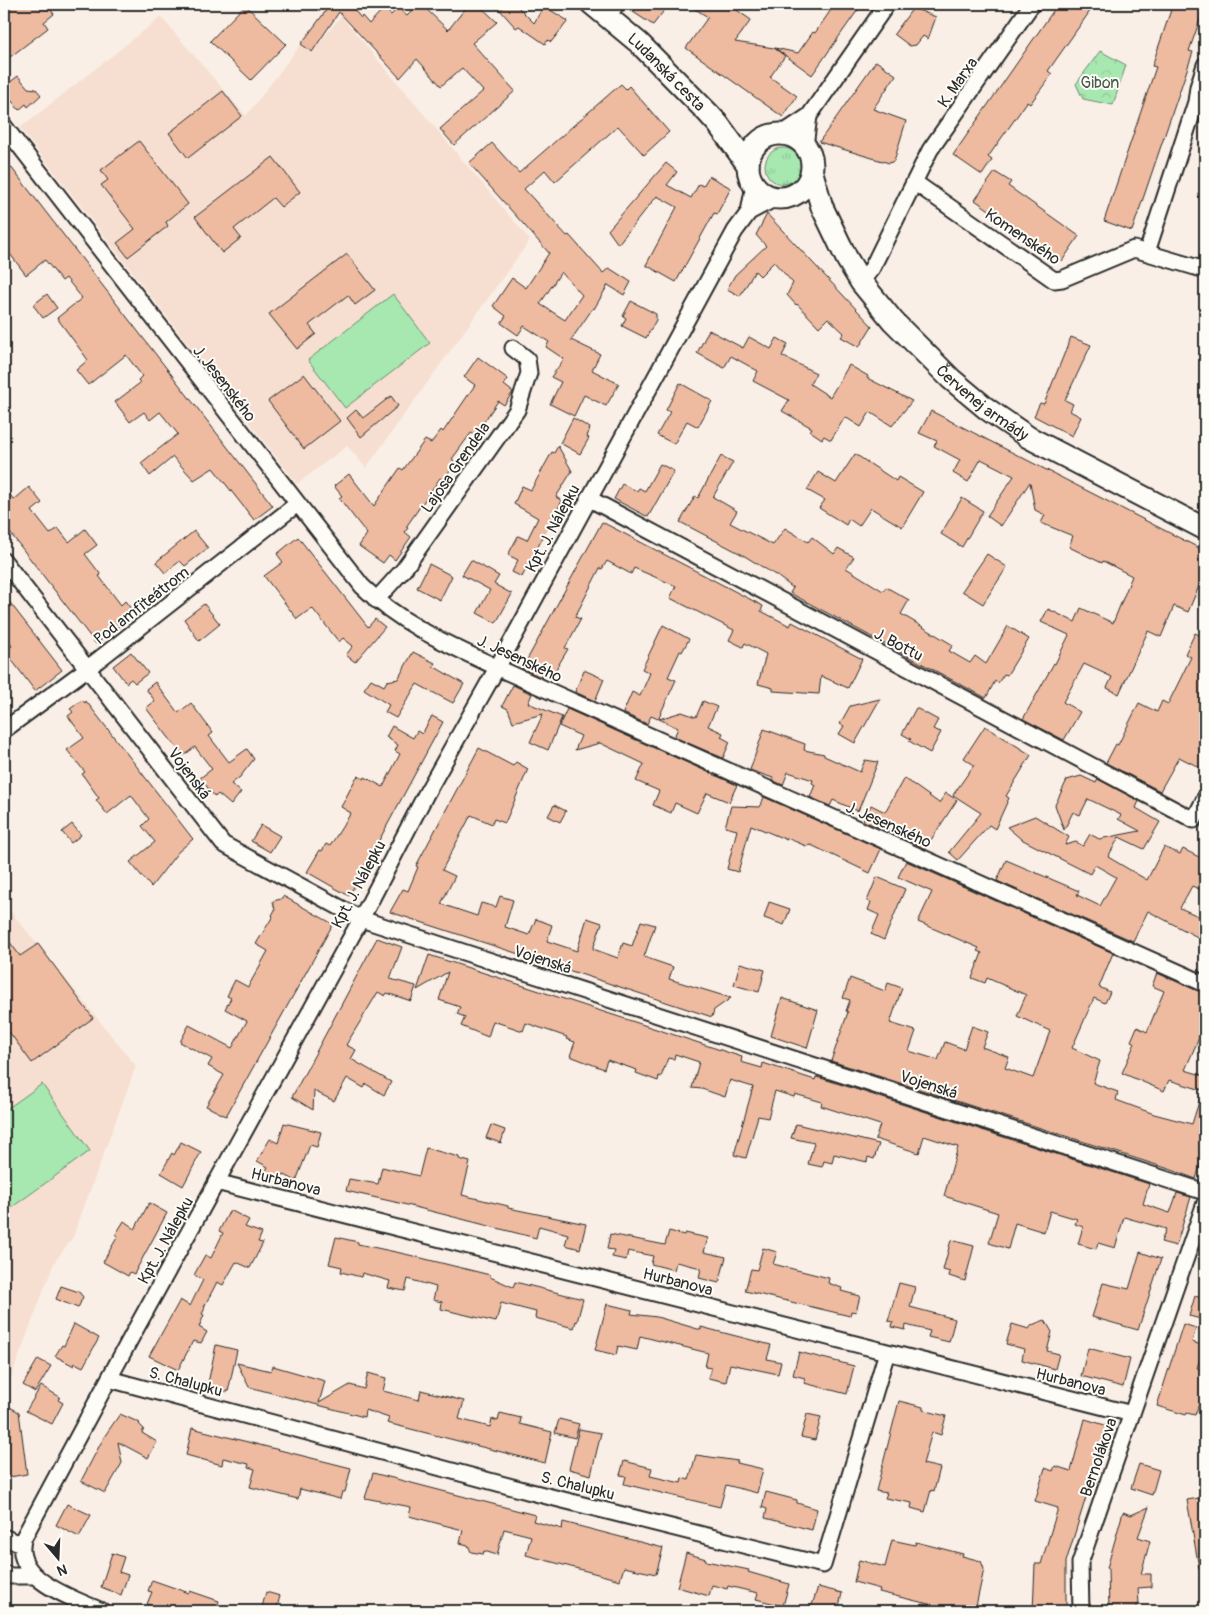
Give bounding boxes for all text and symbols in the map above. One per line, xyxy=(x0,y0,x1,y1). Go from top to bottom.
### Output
street label: Ludanská cesta xyxy=(623,29,709,116)
street label: K. Marxa xyxy=(933,54,982,112)
park label: Gibon xyxy=(1081,73,1119,93)
street label: Komenského xyxy=(981,204,1064,270)
street label: J. Jesenského xyxy=(188,341,260,426)
street label: Červenej armády xyxy=(932,361,1032,446)
street label: Lajosa Grendela xyxy=(417,418,495,517)
street label: Kpt. J. Nálepku xyxy=(521,481,584,576)
street label: Pod amfiteátrom xyxy=(90,562,193,649)
street label: J. Bottu xyxy=(871,624,926,666)
street label: J. Jesenského xyxy=(474,631,566,687)
street label: Vojenská xyxy=(163,744,215,803)
street label: J. Jesenského xyxy=(843,797,935,853)
street label: Kpt. J. Nálepku xyxy=(327,837,390,932)
street label: Vojenská xyxy=(511,941,574,979)
street label: Vojenská xyxy=(897,1066,960,1104)
street label: Hurbanova xyxy=(249,1164,323,1200)
street label: Kpt. J. Nálepku xyxy=(134,1193,198,1288)
street label: Hurbanova xyxy=(641,1264,715,1300)
street label: S. Chalupku xyxy=(147,1363,225,1401)
street label: Hurbanova xyxy=(1034,1364,1108,1400)
street label: Bernolákova xyxy=(1076,1415,1122,1499)
street label: S. Chalupku xyxy=(539,1467,617,1505)
north arrow xyxy=(32,1532,82,1582)
text: N xyxy=(55,1560,69,1579)

